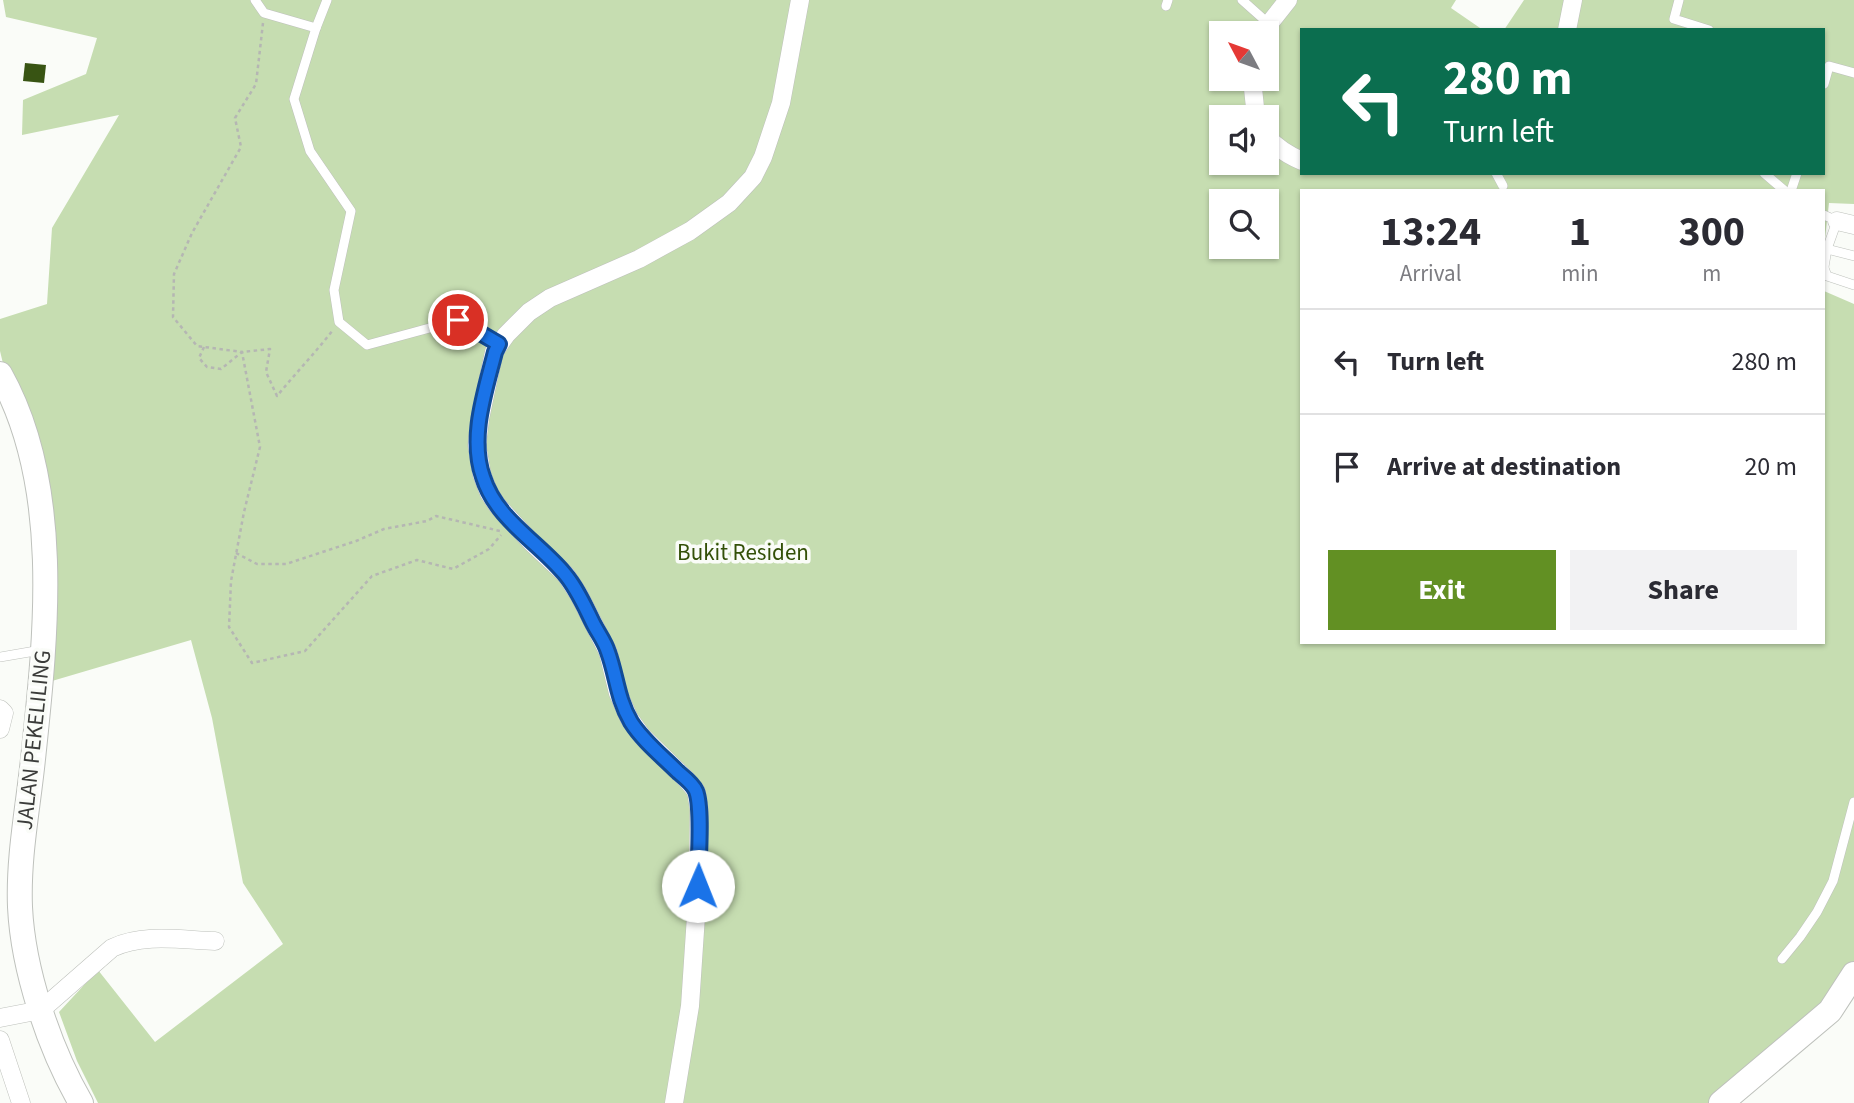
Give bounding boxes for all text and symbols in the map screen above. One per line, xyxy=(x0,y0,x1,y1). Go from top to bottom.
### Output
north arrow xyxy=(1209,21,1279,91)
map controls xyxy=(1209,21,1279,259)
text: 280 m xyxy=(1443,44,1572,114)
icon: left xyxy=(1328,56,1419,147)
button: sound xyxy=(1209,105,1279,175)
text: Turn left xyxy=(1443,109,1554,155)
button: search xyxy=(1209,189,1279,259)
text: 13:24 xyxy=(1380,202,1481,262)
text: 1 xyxy=(1569,202,1591,262)
text: 300 xyxy=(1678,202,1745,262)
text: Arrival xyxy=(1400,257,1462,290)
text: min xyxy=(1561,257,1599,290)
text: m xyxy=(1702,257,1721,290)
pin xyxy=(428,290,488,350)
icon: arrive xyxy=(439,301,477,339)
icon: left xyxy=(1328,343,1366,381)
text: Turn left xyxy=(1387,343,1484,380)
text: 280 m xyxy=(1731,343,1797,380)
icon: arrive xyxy=(1328,448,1366,486)
text: Arrive at destination xyxy=(1387,448,1621,485)
text: 20 m xyxy=(1744,448,1797,485)
park label: Bukit Residen xyxy=(677,536,809,569)
button: Exit xyxy=(1328,550,1556,630)
button: Share xyxy=(1570,550,1797,630)
street label: JALAN PEKELILING xyxy=(8,648,59,832)
position arrow xyxy=(661,849,735,923)

